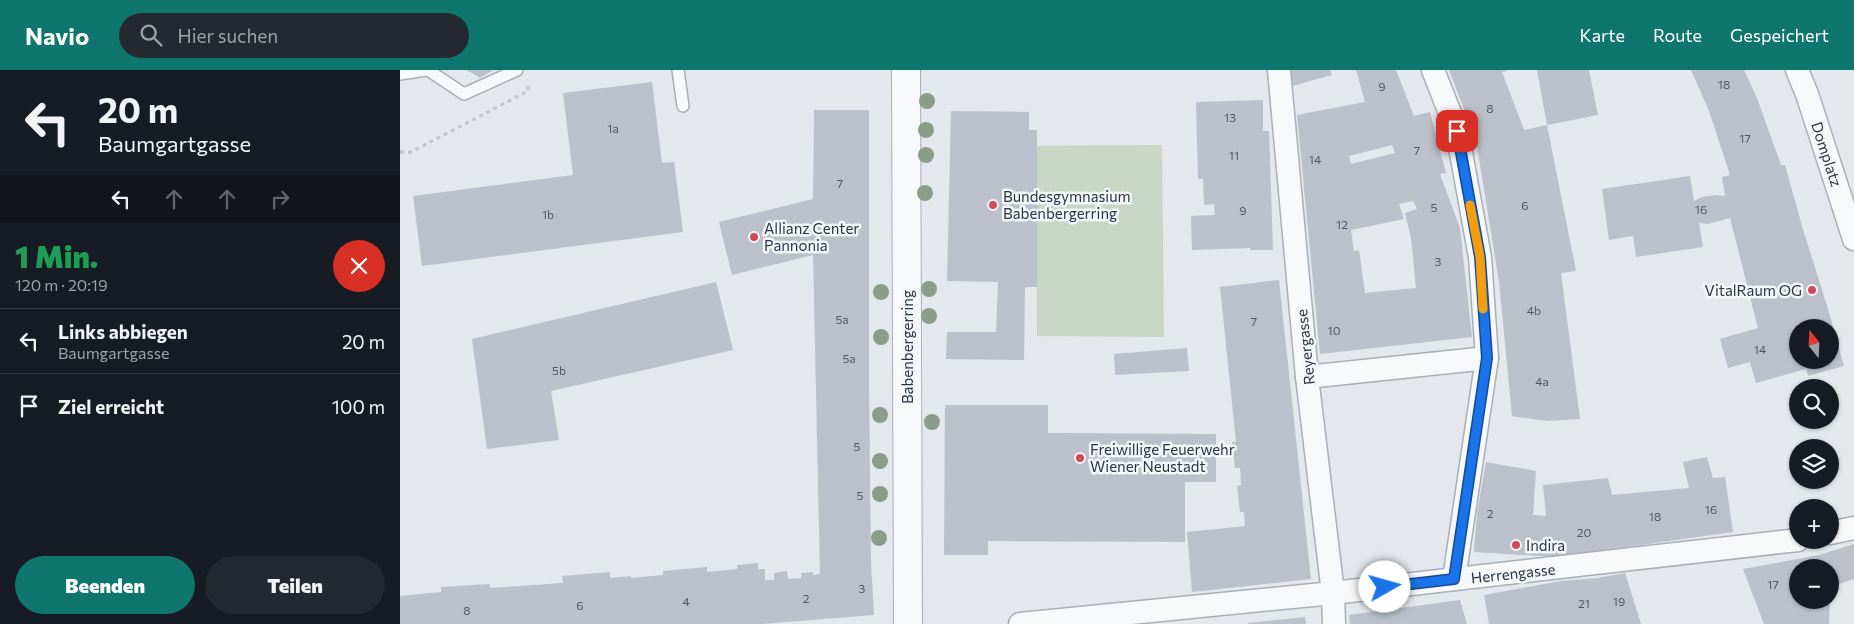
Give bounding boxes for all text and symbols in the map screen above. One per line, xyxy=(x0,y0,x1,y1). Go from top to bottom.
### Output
search box xyxy=(119,13,469,58)
text: Navio xyxy=(25,21,89,50)
icon: search xyxy=(137,21,165,49)
text: Hier suchen xyxy=(177,24,278,47)
text: Karte xyxy=(1580,24,1625,46)
text: Route xyxy=(1653,24,1702,46)
text: Gespeichert xyxy=(1730,24,1829,46)
house number: 18 xyxy=(1718,77,1730,91)
house number: 9 xyxy=(1378,79,1386,93)
text: 20 m xyxy=(98,87,178,130)
icon: left xyxy=(15,90,80,155)
house number: 8 xyxy=(1486,101,1494,115)
house number: 13 xyxy=(1224,110,1236,124)
pin xyxy=(1436,110,1478,152)
icon: arrive xyxy=(1443,117,1471,145)
street label: Domplatz xyxy=(1808,119,1846,189)
house number: 1a xyxy=(607,121,619,135)
text: Baumgartgasse xyxy=(98,130,251,157)
house number: 17 xyxy=(1739,131,1751,145)
house number: 7 xyxy=(1414,143,1420,157)
house number: 11 xyxy=(1229,148,1239,162)
house number: 14 xyxy=(1309,152,1321,166)
house number: 7 xyxy=(837,176,843,190)
icon: left xyxy=(107,185,135,213)
icon: ahead xyxy=(160,185,188,213)
icon: ahead xyxy=(213,185,241,213)
icon: right xyxy=(266,185,294,213)
place label: Bundesgymnasium Babenbergerring xyxy=(1003,187,1131,222)
house number: 6 xyxy=(1521,198,1529,212)
marker: Bundesgymnasium Babenbergerring xyxy=(987,199,999,211)
house number: 5 xyxy=(1431,200,1438,214)
house number: 16 xyxy=(1695,202,1707,216)
house number: 9 xyxy=(1239,203,1247,217)
house number: 1b xyxy=(542,207,554,221)
house number: 12 xyxy=(1336,217,1348,231)
place label: Allianz Center Pannonia xyxy=(764,219,859,254)
marker: Allianz Center Pannonia xyxy=(748,231,760,243)
text: 1 Min. xyxy=(15,237,98,274)
button: close xyxy=(333,240,385,292)
house number: 3 xyxy=(1435,254,1442,268)
text: 120 m · 20:19 xyxy=(15,275,108,294)
place label: VitalRaum OG xyxy=(1705,281,1802,299)
marker: VitalRaum OG xyxy=(1806,284,1818,296)
street label: Babenbergerring xyxy=(898,290,916,404)
house number: 4b xyxy=(1527,303,1541,317)
street label: Reyergasse xyxy=(1292,308,1318,386)
house number: 5a xyxy=(835,312,849,326)
house number: 7 xyxy=(1251,314,1257,328)
north arrow xyxy=(1789,319,1839,369)
map controls xyxy=(1789,319,1839,609)
text: Links abbiegen xyxy=(58,320,188,343)
house number: 10 xyxy=(1328,323,1341,337)
icon: left xyxy=(15,327,43,355)
text: 20 m xyxy=(342,330,385,353)
house number: 14 xyxy=(1754,342,1766,356)
text: Baumgartgasse xyxy=(58,343,169,362)
house number: 5a xyxy=(842,351,856,365)
house number: 5b xyxy=(552,363,566,377)
house number: 4a xyxy=(1535,374,1549,388)
button: search xyxy=(1789,379,1839,429)
icon: arrive xyxy=(15,392,43,420)
text: Ziel erreicht xyxy=(58,395,164,418)
text: 100 m xyxy=(332,395,385,418)
house number: 5 xyxy=(854,439,861,453)
button: layers xyxy=(1789,439,1839,489)
place label: Freiwillige Feuerwehr Wiener Neustadt xyxy=(1090,440,1235,475)
marker: Freiwillige Feuerwehr Wiener Neustadt xyxy=(1074,452,1086,464)
house number: 5 xyxy=(857,488,864,502)
button: + xyxy=(1789,499,1839,549)
house number: 16 xyxy=(1705,502,1717,516)
house number: 2 xyxy=(1487,506,1494,520)
house number: 18 xyxy=(1649,509,1661,523)
house number: 20 xyxy=(1577,525,1591,539)
place label: Indira xyxy=(1526,536,1565,554)
marker: Indira xyxy=(1510,539,1522,551)
button: Beenden xyxy=(15,556,195,614)
button: Teilen xyxy=(205,556,385,614)
button: − xyxy=(1789,559,1839,609)
position arrow xyxy=(1358,560,1410,612)
street label: Herrengasse xyxy=(1470,560,1556,586)
house number: 17 xyxy=(1767,577,1779,591)
house number: 3 xyxy=(859,581,866,595)
house number: 2 xyxy=(803,591,810,605)
house number: 4 xyxy=(682,594,690,608)
house number: 19 xyxy=(1613,594,1625,608)
house number: 21 xyxy=(1578,596,1590,610)
house number: 6 xyxy=(576,598,584,612)
house number: 8 xyxy=(463,603,471,617)

